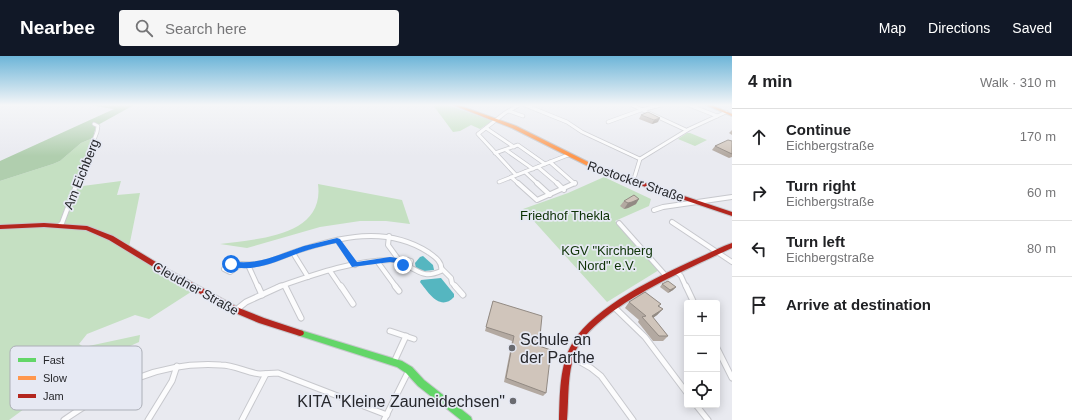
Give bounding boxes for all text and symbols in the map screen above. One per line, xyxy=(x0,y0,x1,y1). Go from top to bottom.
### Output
search box xyxy=(119,10,399,46)
text: Nearbee xyxy=(20,17,95,38)
icon: search xyxy=(133,17,155,39)
text: Search here xyxy=(165,20,247,37)
text: Map xyxy=(879,20,906,36)
text: Directions xyxy=(928,20,990,36)
text: Saved xyxy=(1012,20,1052,36)
text: 4 min xyxy=(748,72,792,91)
text: Walk · 310 m xyxy=(980,75,1056,90)
text: Continue xyxy=(786,121,851,138)
icon: ahead xyxy=(748,126,770,148)
text: 170 m xyxy=(1020,129,1056,144)
street label: Am Eichberg xyxy=(61,137,102,211)
text: Eichbergstraße xyxy=(786,138,874,153)
street label: Rostocker Straße xyxy=(586,158,686,205)
text: Turn right xyxy=(786,177,856,194)
icon: right xyxy=(748,182,770,204)
text: 60 m xyxy=(1027,185,1056,200)
text: Eichbergstraße xyxy=(786,194,874,209)
park label: Friedhof Thekla xyxy=(520,208,611,223)
text: Turn left xyxy=(786,233,845,250)
icon: left xyxy=(748,238,770,260)
text: 80 m xyxy=(1027,241,1056,256)
park label: KGV "Kirchberg Nord" e.V. xyxy=(561,243,653,273)
text: Eichbergstraße xyxy=(786,250,874,265)
route start xyxy=(222,255,240,273)
route end xyxy=(394,256,412,274)
street label: Cleudner Straße xyxy=(150,259,241,318)
icon: arrive xyxy=(748,294,770,316)
text: Arrive at destination xyxy=(786,296,931,313)
map controls xyxy=(684,300,720,408)
button: + xyxy=(684,300,720,336)
place label: Schule an der Parthe xyxy=(520,331,595,366)
button: − xyxy=(684,336,720,372)
marker: Schule an der Parthe xyxy=(507,343,517,353)
legend xyxy=(10,346,142,410)
text: Fast xyxy=(43,354,64,366)
text: Slow xyxy=(43,372,67,384)
button: locate xyxy=(684,372,720,408)
text: Jam xyxy=(43,390,64,402)
place label: KITA "Kleine Zauneidechsen" xyxy=(297,393,505,410)
marker: KITA "Kleine Zauneidechsen" xyxy=(508,396,518,406)

